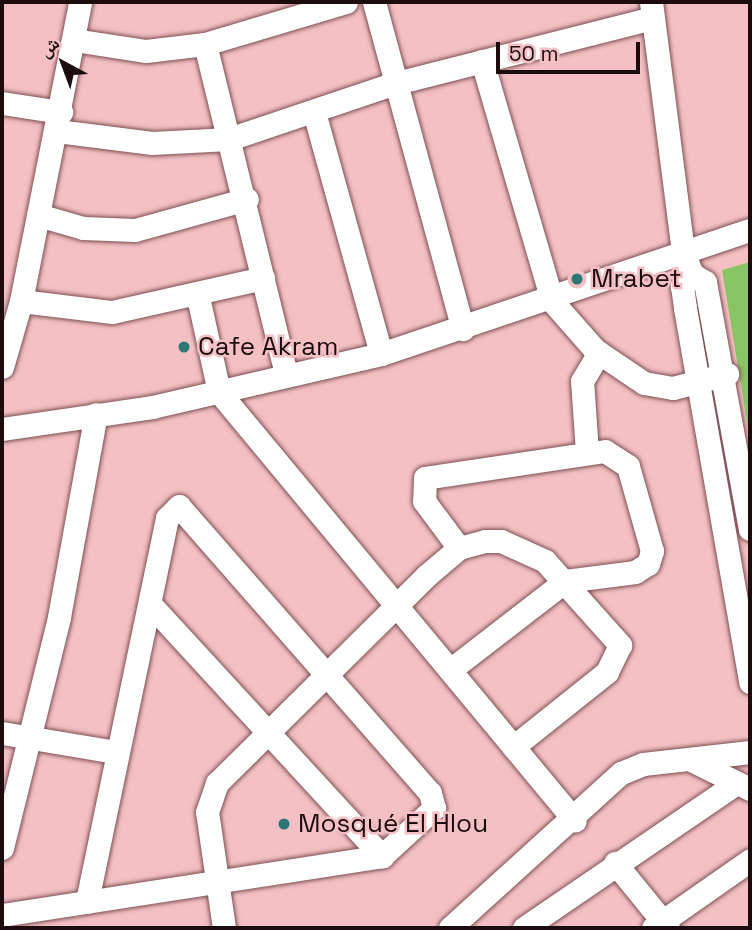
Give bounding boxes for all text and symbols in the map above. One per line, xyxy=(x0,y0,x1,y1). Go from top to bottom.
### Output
north arrow xyxy=(28,28,98,98)
scale bar xyxy=(500,28,644,72)
text: ش xyxy=(33,31,65,63)
text: 50 m xyxy=(509,40,559,67)
place label: Mrabet xyxy=(591,263,681,295)
marker: Mrabet xyxy=(569,271,585,287)
place label: Cafe Akram xyxy=(198,331,339,363)
marker: Cafe Akram xyxy=(176,339,192,355)
place label: Mosqué El Hlou xyxy=(298,808,488,840)
marker: Mosqué El Hlou xyxy=(276,816,292,832)

